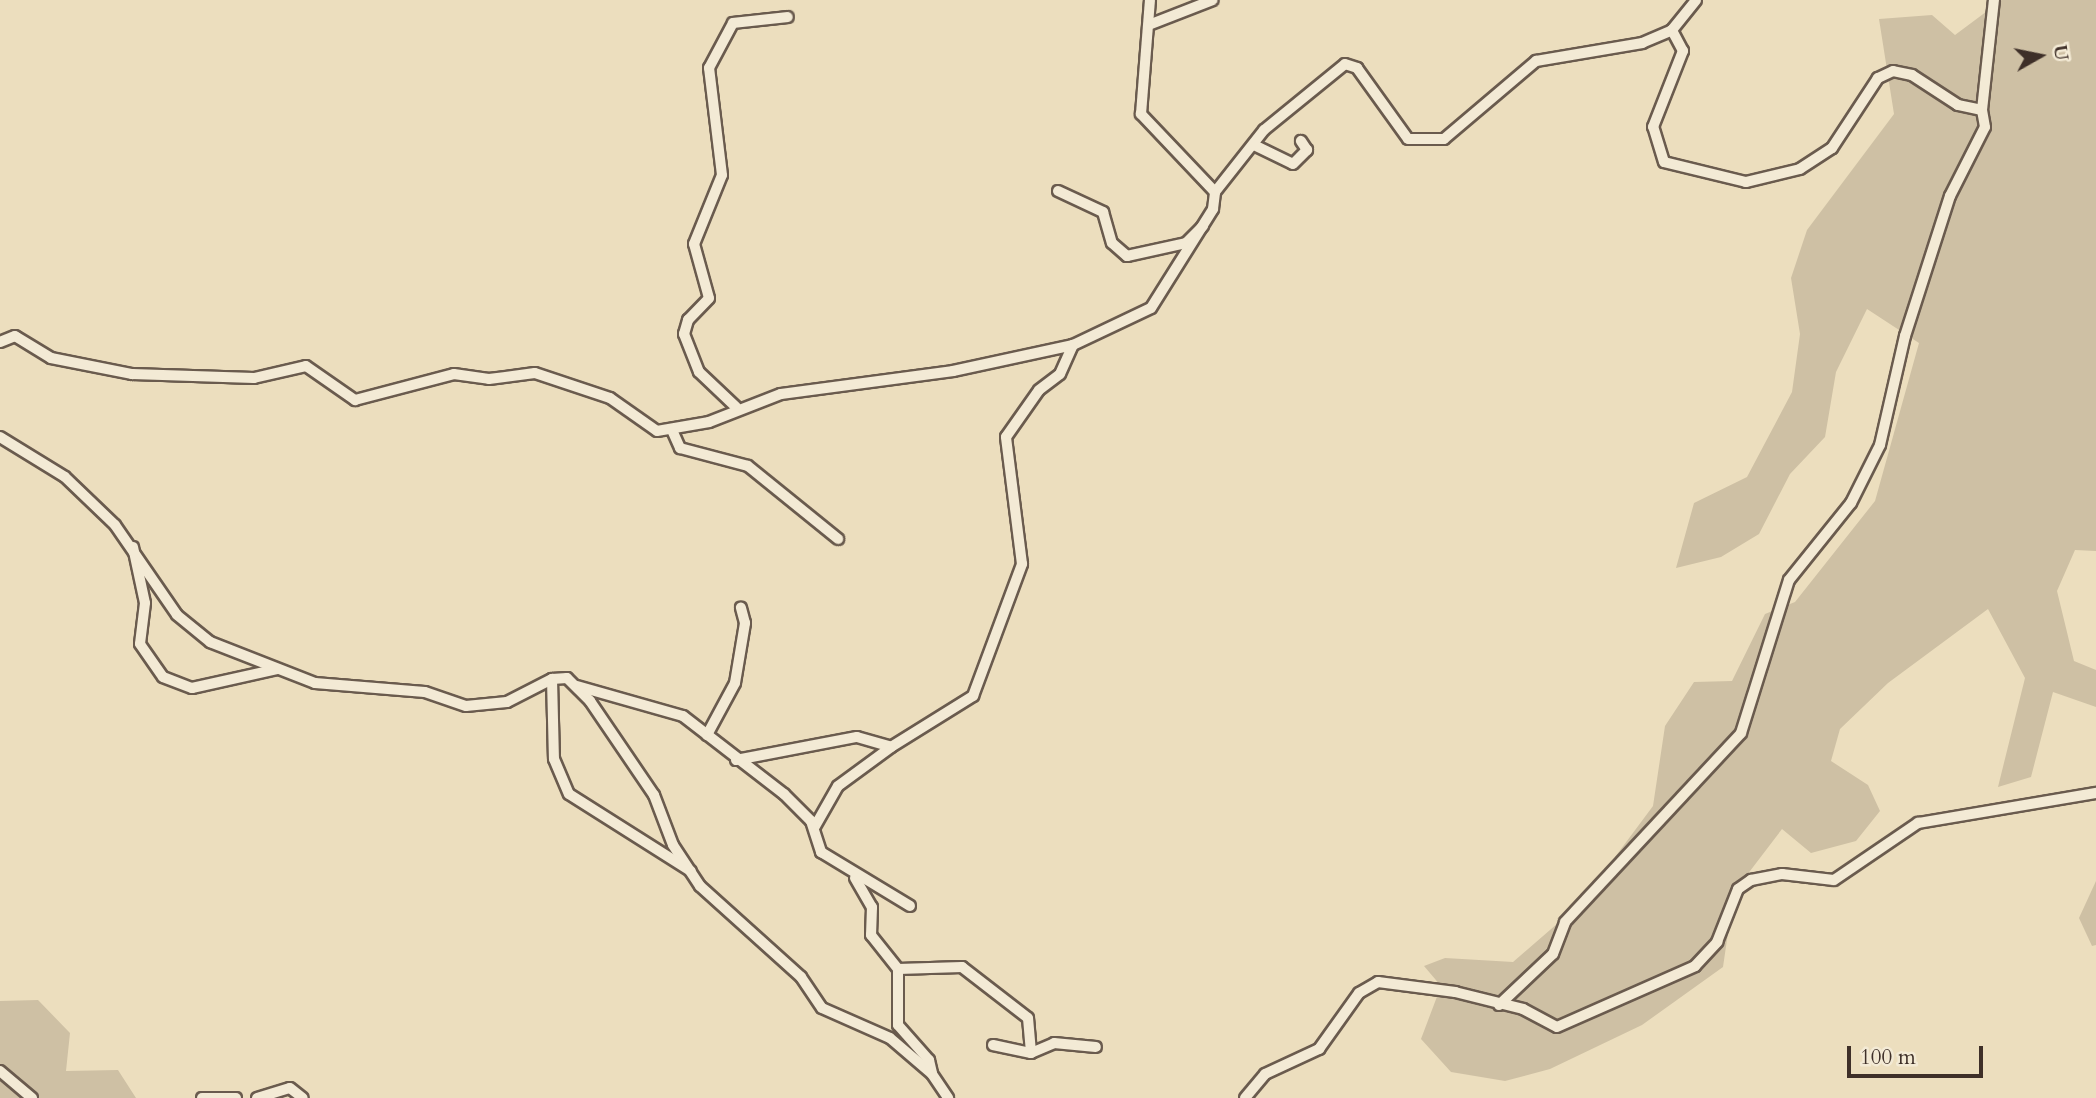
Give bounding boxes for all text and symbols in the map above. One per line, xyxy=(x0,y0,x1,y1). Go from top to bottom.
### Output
north arrow xyxy=(2005,21,2075,91)
text: U xyxy=(2047,43,2075,62)
scale bar xyxy=(1851,1032,1988,1076)
text: 100 m xyxy=(1860,1043,1916,1072)

